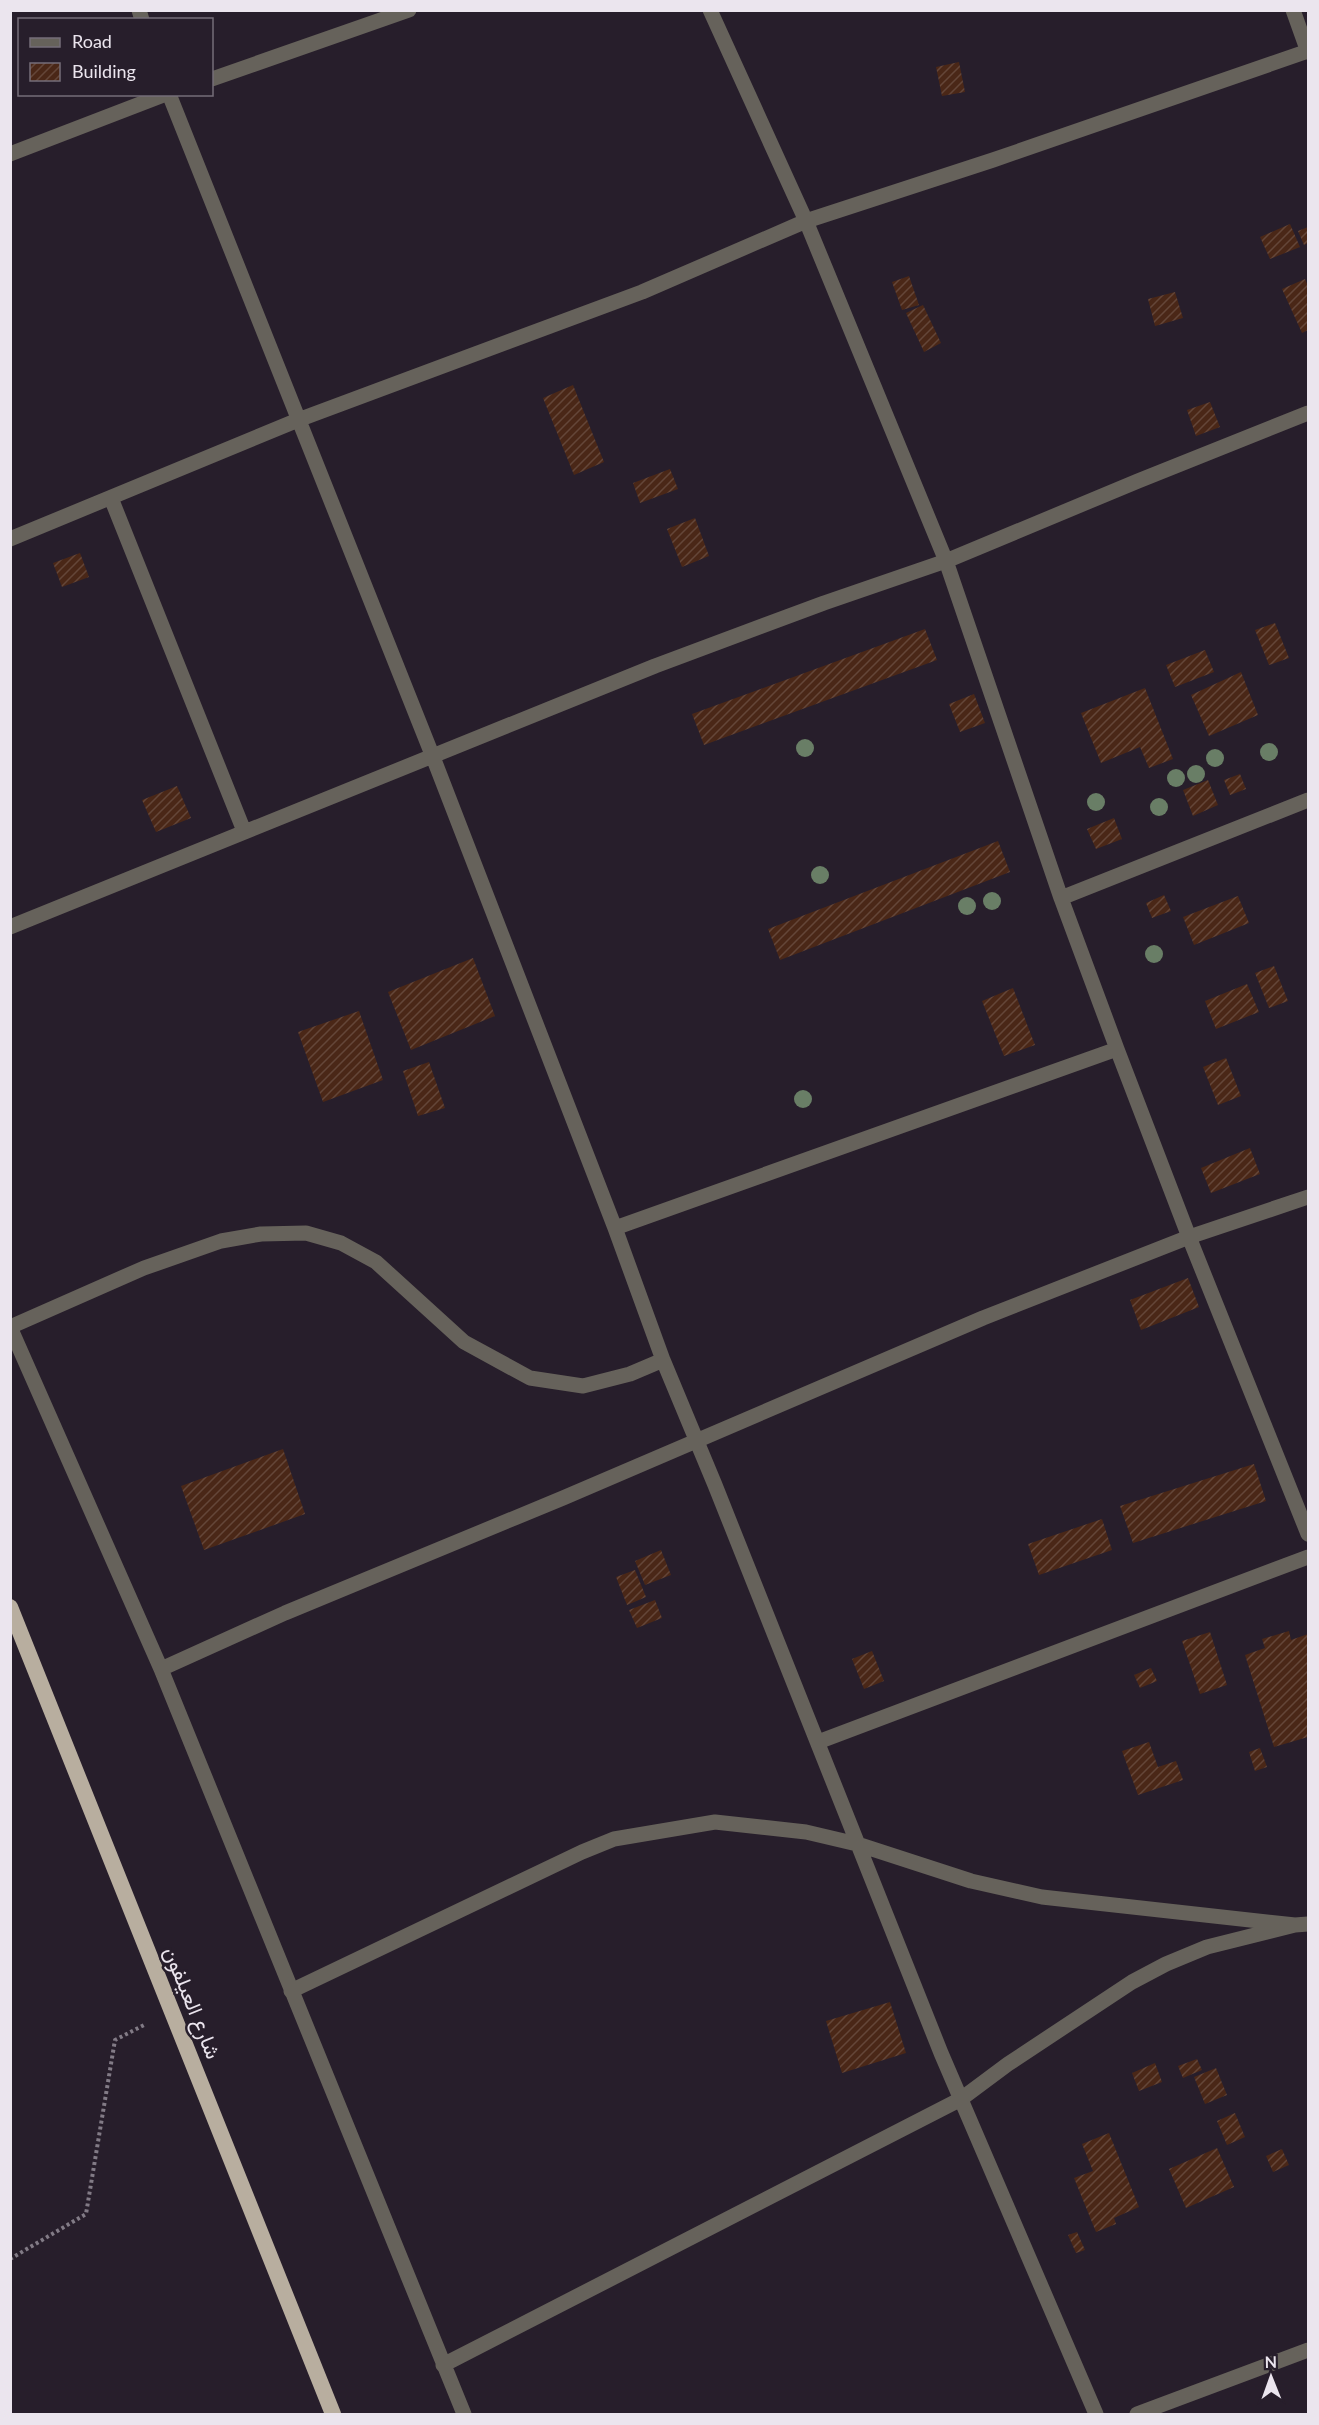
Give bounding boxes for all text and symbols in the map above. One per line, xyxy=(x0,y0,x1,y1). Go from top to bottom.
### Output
legend xyxy=(18,18,213,96)
text: Road xyxy=(72,30,112,52)
text: Building xyxy=(72,60,136,82)
street label: شارع العيلفون xyxy=(157,1943,227,2063)
north arrow xyxy=(1241,2347,1301,2407)
text: N xyxy=(1264,2352,1277,2371)

